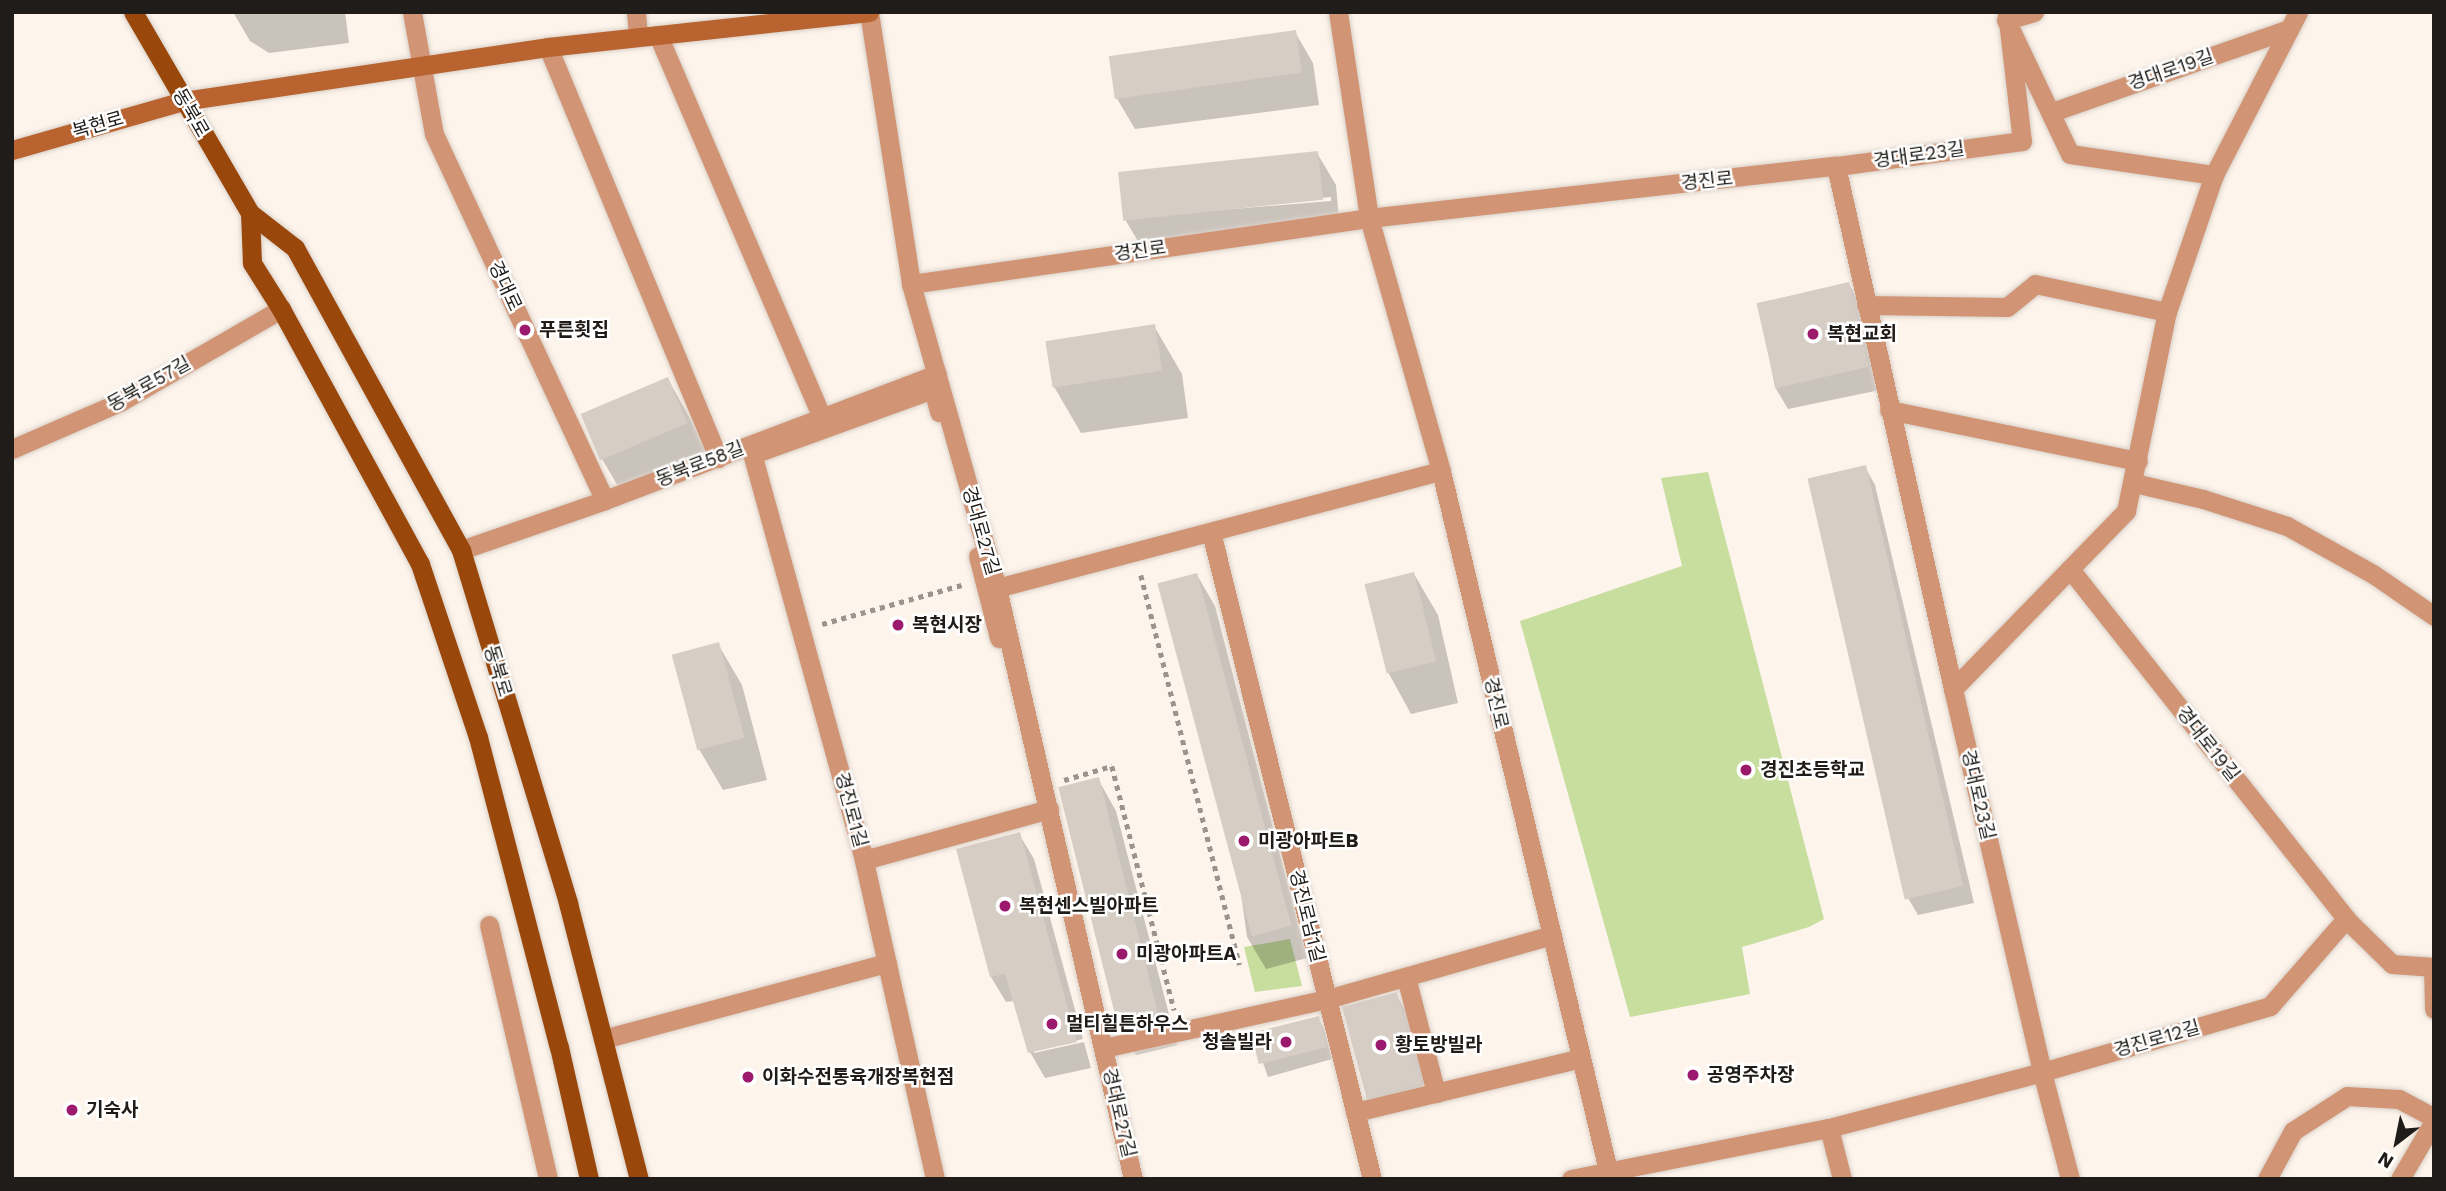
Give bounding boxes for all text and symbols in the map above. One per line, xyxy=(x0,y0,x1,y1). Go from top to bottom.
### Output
street label: 경대로19길 xyxy=(2125,45,2217,95)
street label: 동북로 xyxy=(168,85,214,141)
street label: 복현로 xyxy=(70,107,126,143)
street label: 경대로23길 xyxy=(1872,137,1966,173)
street label: 경진로 xyxy=(1680,167,1734,195)
street label: 경진로 xyxy=(1112,236,1168,266)
street label: 경대로 xyxy=(484,257,526,315)
place label: 푸른횟집 xyxy=(539,319,609,341)
marker: 푸른횟집 xyxy=(517,322,533,338)
place label: 복현교회 xyxy=(1827,323,1897,345)
marker: 복현교회 xyxy=(1805,326,1821,342)
street label: 동북로57길 xyxy=(103,352,195,416)
street label: 동북로58길 xyxy=(653,437,747,491)
street label: 경대로27길 xyxy=(957,484,1005,578)
place label: 복현시장 xyxy=(912,614,982,636)
marker: 복현시장 xyxy=(890,617,906,633)
street label: 동북로 xyxy=(479,643,517,699)
street label: 경진로 xyxy=(1479,675,1513,731)
street label: 경대로19길 xyxy=(2172,702,2244,786)
street label: 경대로23길 xyxy=(1957,748,1999,842)
place label: 경진초등학교 xyxy=(1760,759,1865,781)
marker: 경진초등학교 xyxy=(1738,762,1754,778)
street label: 경진로1길 xyxy=(830,770,872,850)
place label: 미광아파트B xyxy=(1258,830,1358,852)
marker: 미광아파트B xyxy=(1236,833,1252,849)
street label: 경진로남1길 xyxy=(1284,867,1330,965)
place label: 복현센스빌아파트 xyxy=(1019,895,1159,917)
marker: 복현센스빌아파트 xyxy=(997,898,1013,914)
place label: 미광아파트A xyxy=(1136,943,1236,965)
marker: 미광아파트A xyxy=(1114,946,1130,962)
place label: 멀티힐튼하우스 xyxy=(1066,1013,1188,1035)
marker: 멀티힐튼하우스 xyxy=(1044,1016,1060,1032)
street label: 경진로12길 xyxy=(2111,1016,2203,1062)
place label: 청솔빌라 xyxy=(1202,1031,1272,1053)
marker: 청솔빌라 xyxy=(1278,1034,1294,1050)
place label: 황토방빌라 xyxy=(1395,1034,1482,1056)
marker: 황토방빌라 xyxy=(1373,1037,1389,1053)
place label: 공영주차장 xyxy=(1707,1064,1794,1086)
place label: 이화수전통육개장복현점 xyxy=(762,1066,954,1088)
street label: 경대로27길 xyxy=(1098,1066,1140,1160)
marker: 공영주차장 xyxy=(1685,1067,1701,1083)
marker: 이화수전통육개장복현점 xyxy=(740,1069,756,1085)
place label: 기숙사 xyxy=(86,1099,138,1121)
marker: 기숙사 xyxy=(64,1102,80,1118)
north arrow xyxy=(2362,1107,2432,1177)
text: N xyxy=(2374,1147,2398,1174)

